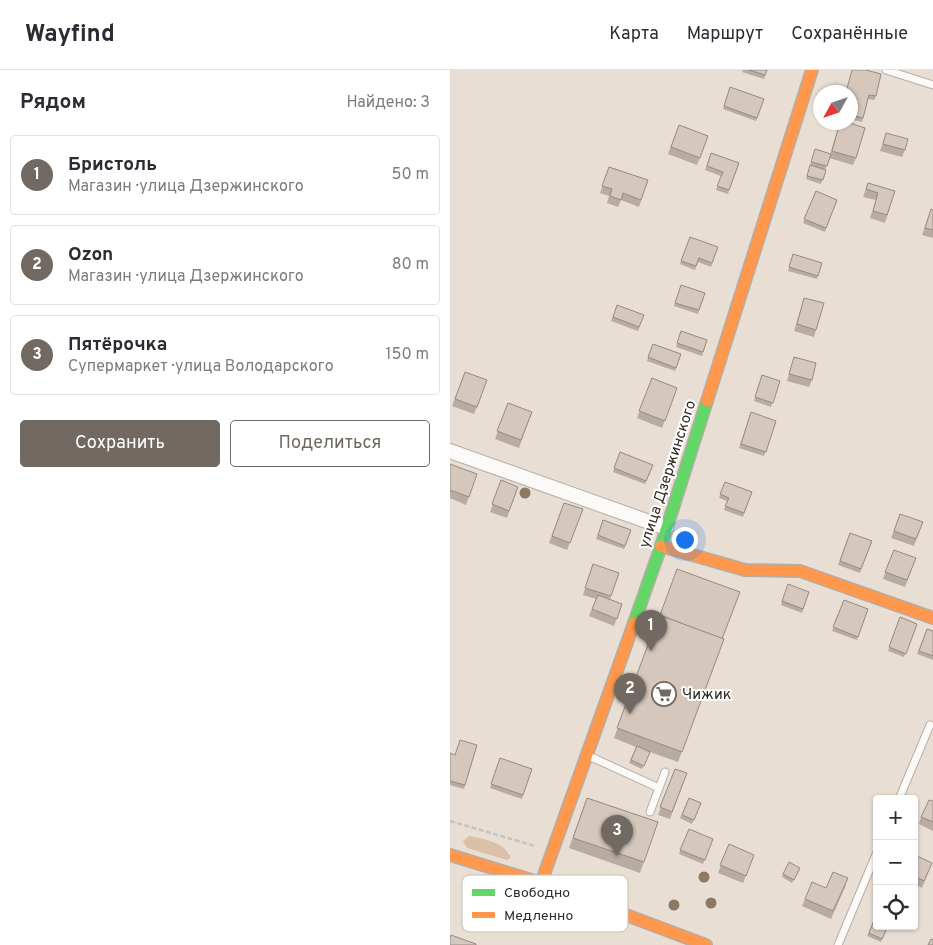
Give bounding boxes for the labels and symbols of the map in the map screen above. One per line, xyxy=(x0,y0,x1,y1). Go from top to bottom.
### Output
north arrow xyxy=(813,85,858,130)
street label: улица Дзержинского xyxy=(636,398,701,551)
your location xyxy=(672,527,698,553)
pin: 1 xyxy=(635,610,667,651)
pin: 2 xyxy=(614,673,646,714)
supermarket icon: Чижик xyxy=(651,681,677,707)
place label: Чижик xyxy=(682,686,731,705)
pin: 3 xyxy=(601,815,633,856)
legend xyxy=(462,875,628,932)
text: Свободно xyxy=(504,885,570,902)
text: Медленно xyxy=(504,908,573,925)

